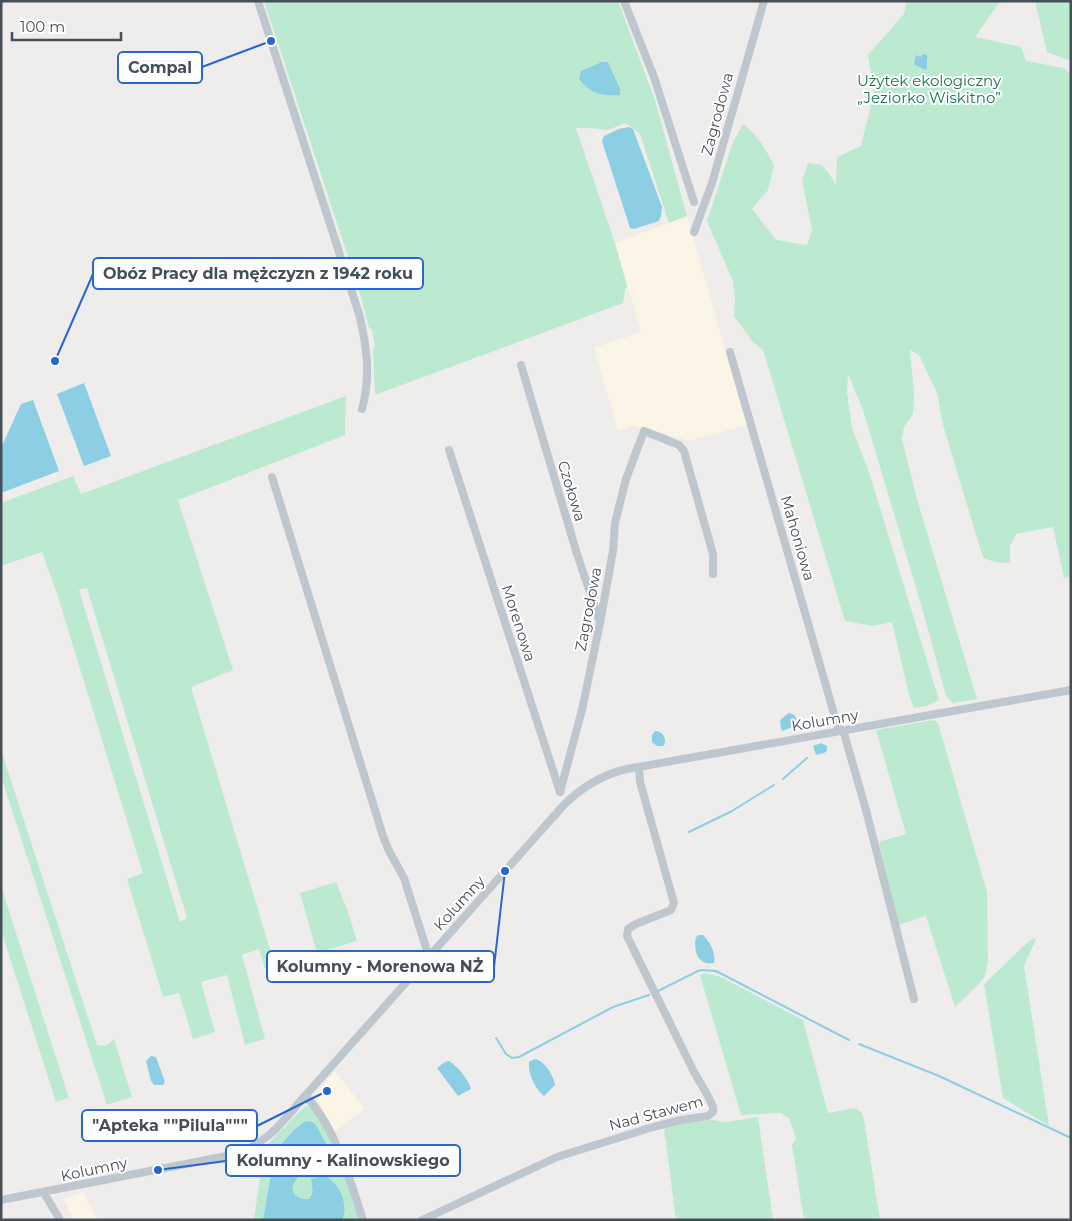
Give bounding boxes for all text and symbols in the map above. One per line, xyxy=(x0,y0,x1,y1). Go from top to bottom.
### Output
scale bar xyxy=(12,10,121,42)
text: 100 m xyxy=(20,17,65,36)
callout: Compal xyxy=(118,52,202,83)
text: Compal xyxy=(128,58,192,77)
street label: Zagrodowa xyxy=(697,70,737,158)
park label: Użytek ekologiczny „Jeziorko Wiskitno” xyxy=(857,71,1002,107)
callout: Obóz Pracy dla mężczyzn z 1942 roku xyxy=(93,258,423,289)
text: Obóz Pracy dla mężczyzn z 1942 roku xyxy=(103,264,413,283)
street label: Czołowa xyxy=(554,458,590,524)
street label: Mahoniowa xyxy=(777,493,819,583)
street label: Zagrodowa xyxy=(571,565,605,653)
street label: Morenowa xyxy=(498,582,540,664)
street label: Kolumny xyxy=(790,705,861,735)
street label: Kolumny xyxy=(429,871,489,935)
callout: Kolumny - Morenowa NŻ xyxy=(267,951,494,982)
text: Kolumny - Morenowa NŻ xyxy=(277,957,484,976)
street label: Nad Stawem xyxy=(607,1091,705,1135)
callout: "Apteka ""Pilula""" xyxy=(82,1110,257,1141)
text: "Apteka ""Pilula""" xyxy=(92,1116,248,1135)
callout: Kolumny - Kalinowskiego xyxy=(226,1145,460,1176)
text: Kolumny - Kalinowskiego xyxy=(236,1151,450,1170)
street label: Kolumny xyxy=(59,1152,130,1185)

